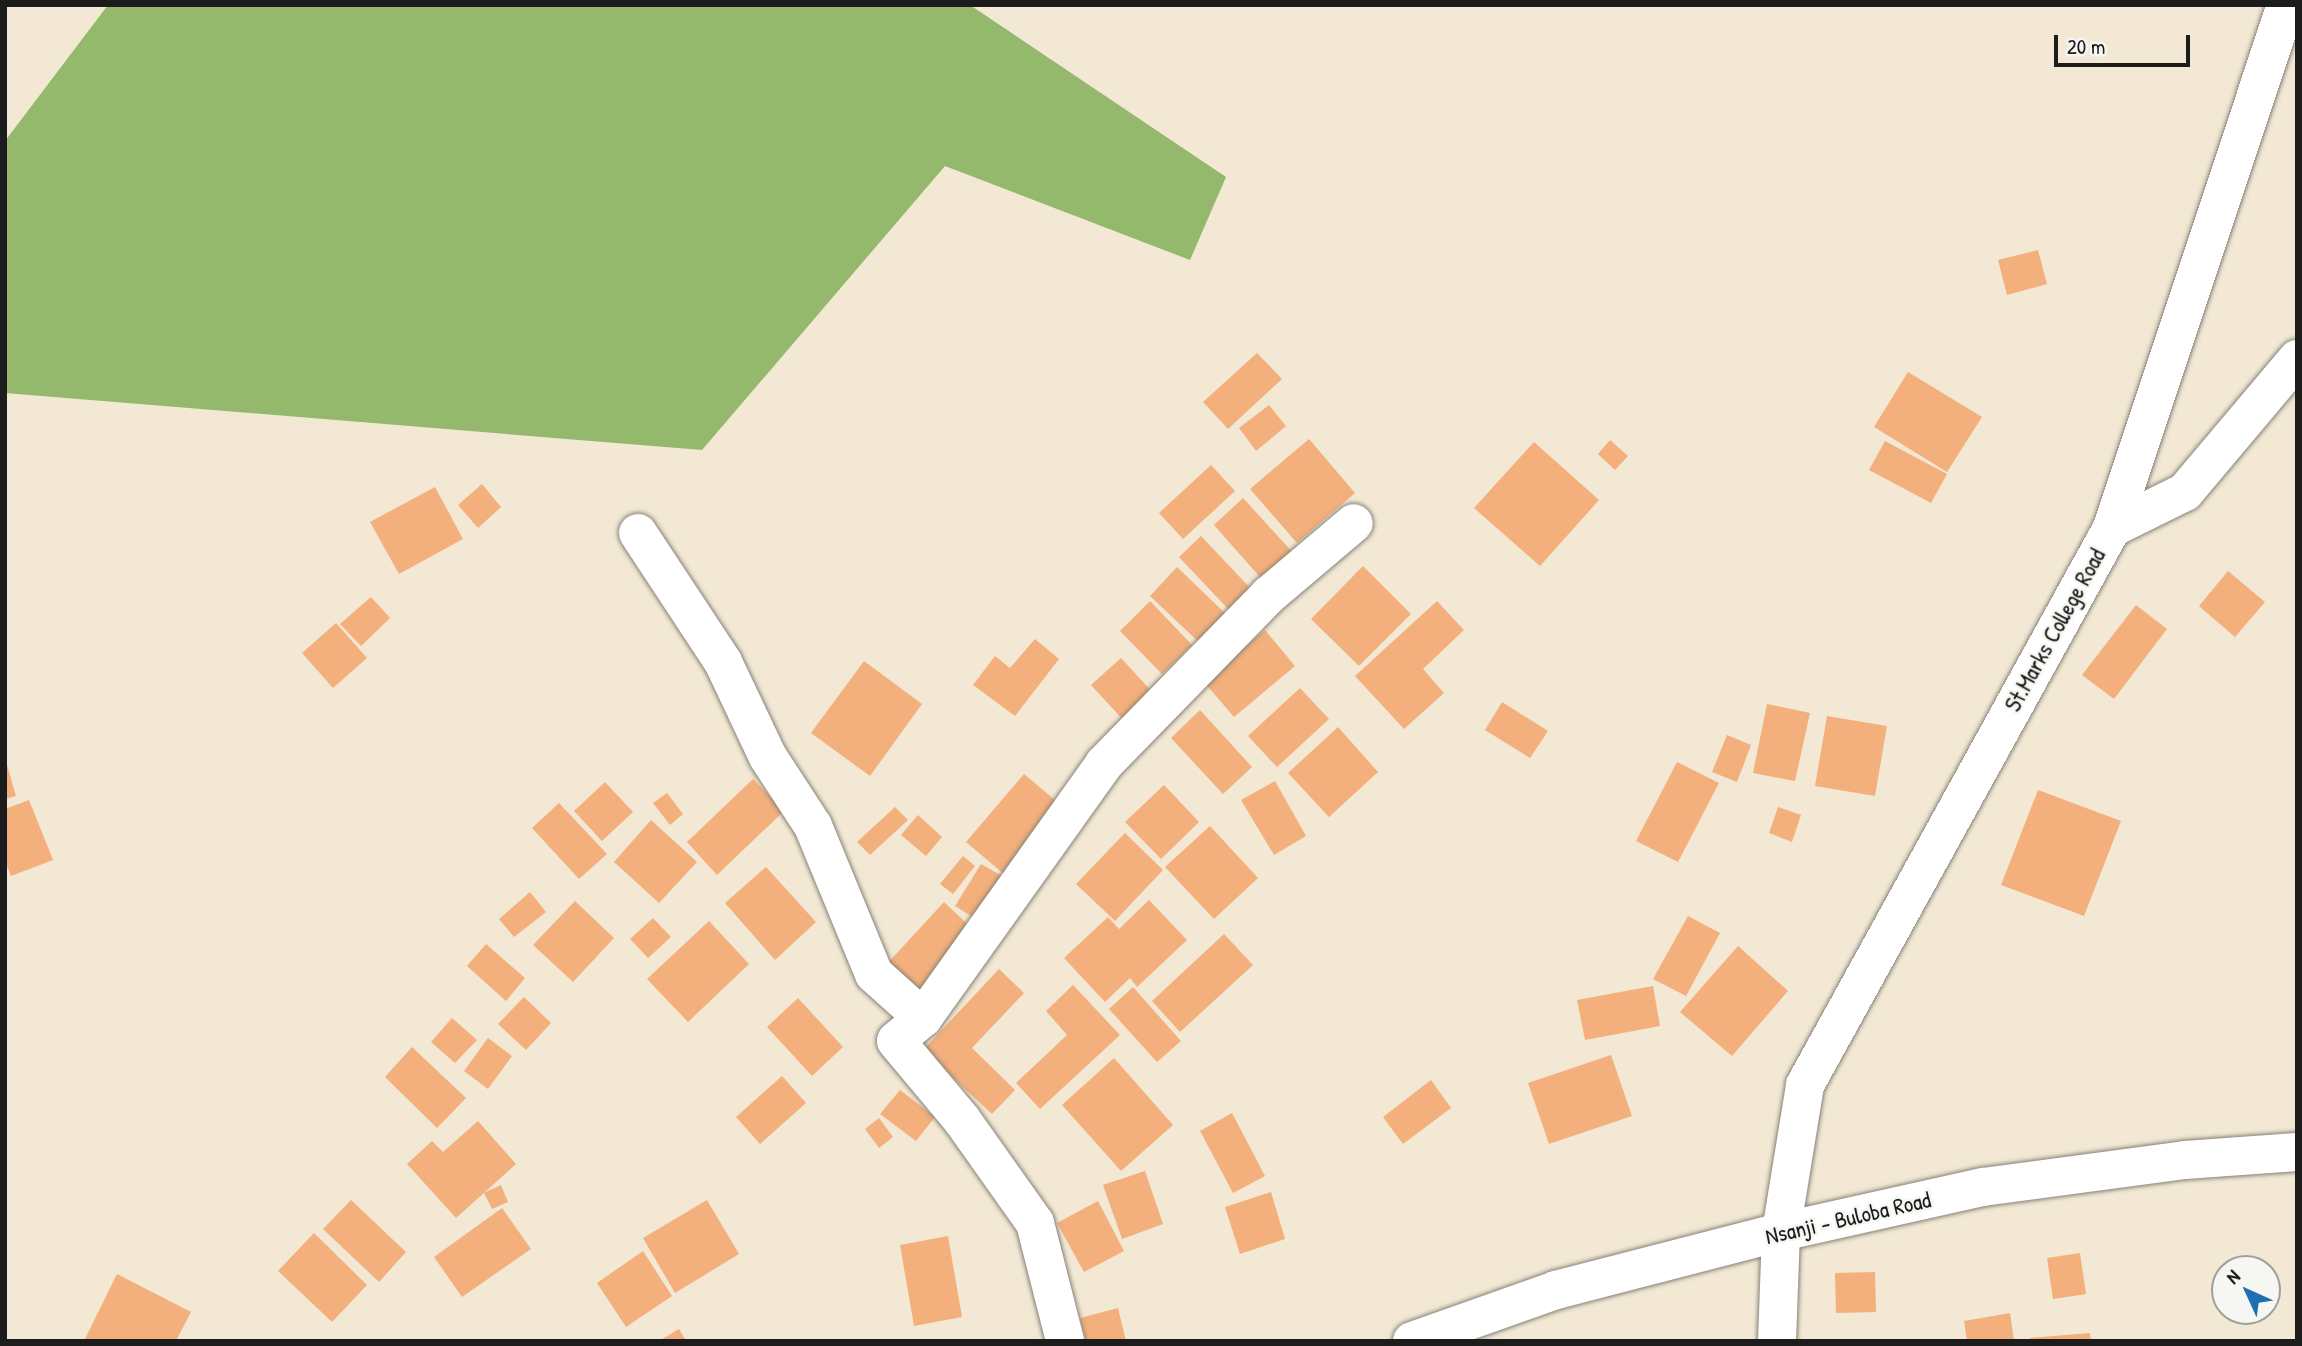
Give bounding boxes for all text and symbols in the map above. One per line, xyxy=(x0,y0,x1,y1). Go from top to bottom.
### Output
scale bar xyxy=(2057,21,2194,65)
text: 20 m xyxy=(2067,32,2105,61)
street label: St.Marks College Road xyxy=(1999,544,2111,716)
street label: Nsanji - Buloba Road xyxy=(1763,1186,1933,1250)
north arrow xyxy=(2211,1255,2281,1325)
text: N xyxy=(2220,1264,2245,1289)

